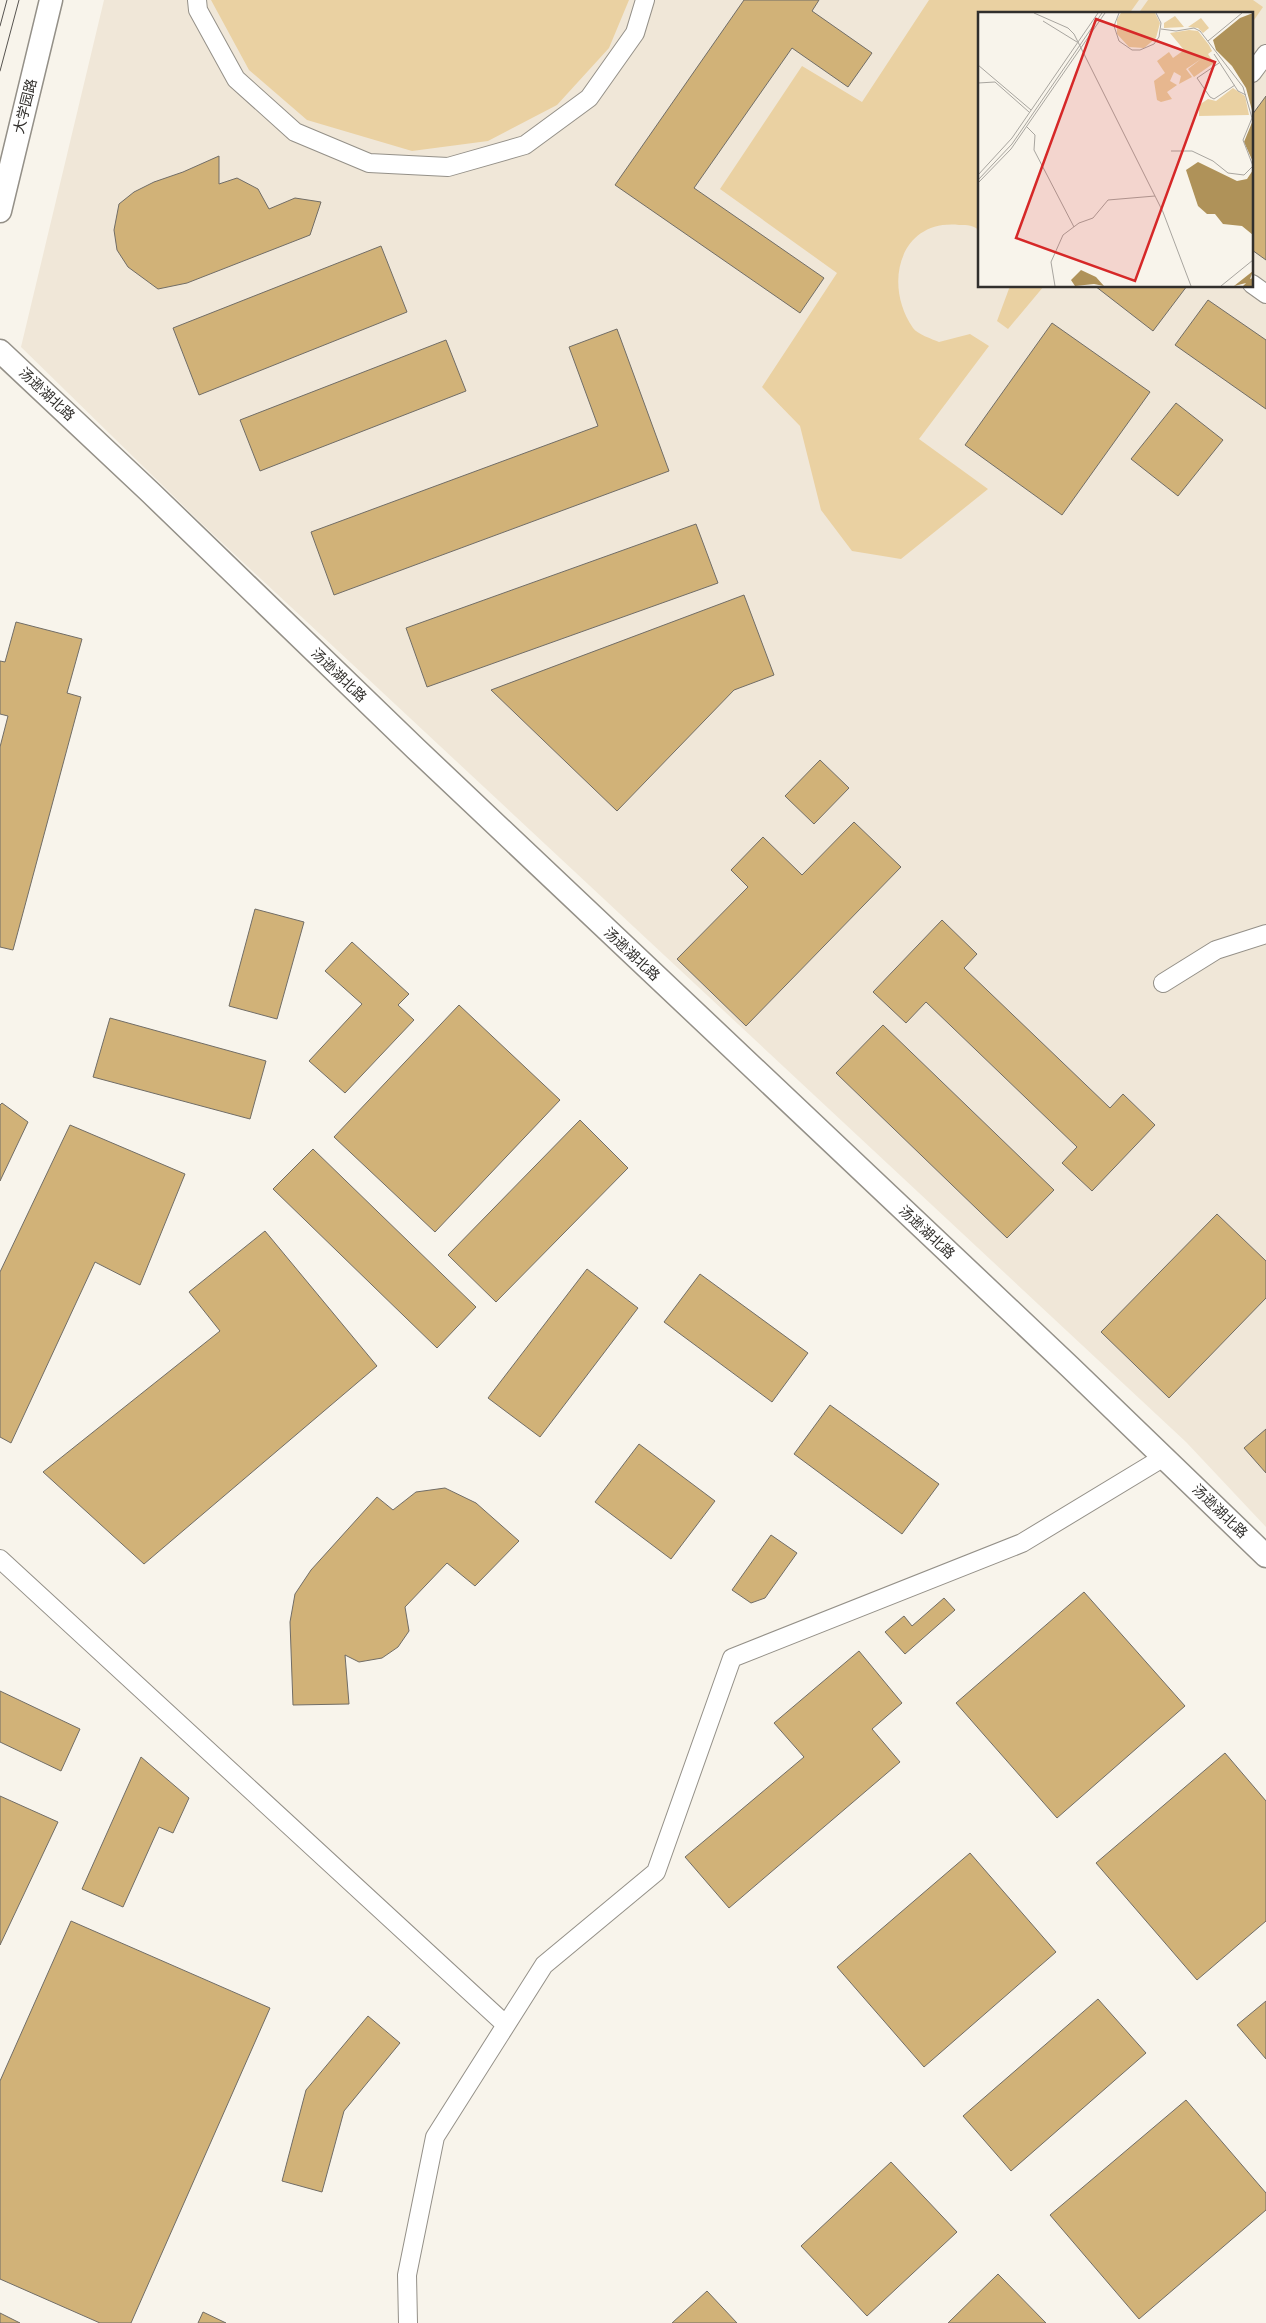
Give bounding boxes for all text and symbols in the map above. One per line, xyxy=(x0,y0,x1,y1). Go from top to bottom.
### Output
inset map xyxy=(978,12,1254,288)
street label: 大学园路 xyxy=(10,77,40,135)
street label: 汤逊湖北路 xyxy=(16,364,78,424)
street label: 汤逊湖北路 xyxy=(308,645,370,705)
street label: 汤逊湖北路 xyxy=(601,924,663,984)
street label: 汤逊湖北路 xyxy=(896,1202,958,1262)
street label: 汤逊湖北路 xyxy=(1189,1481,1251,1541)

